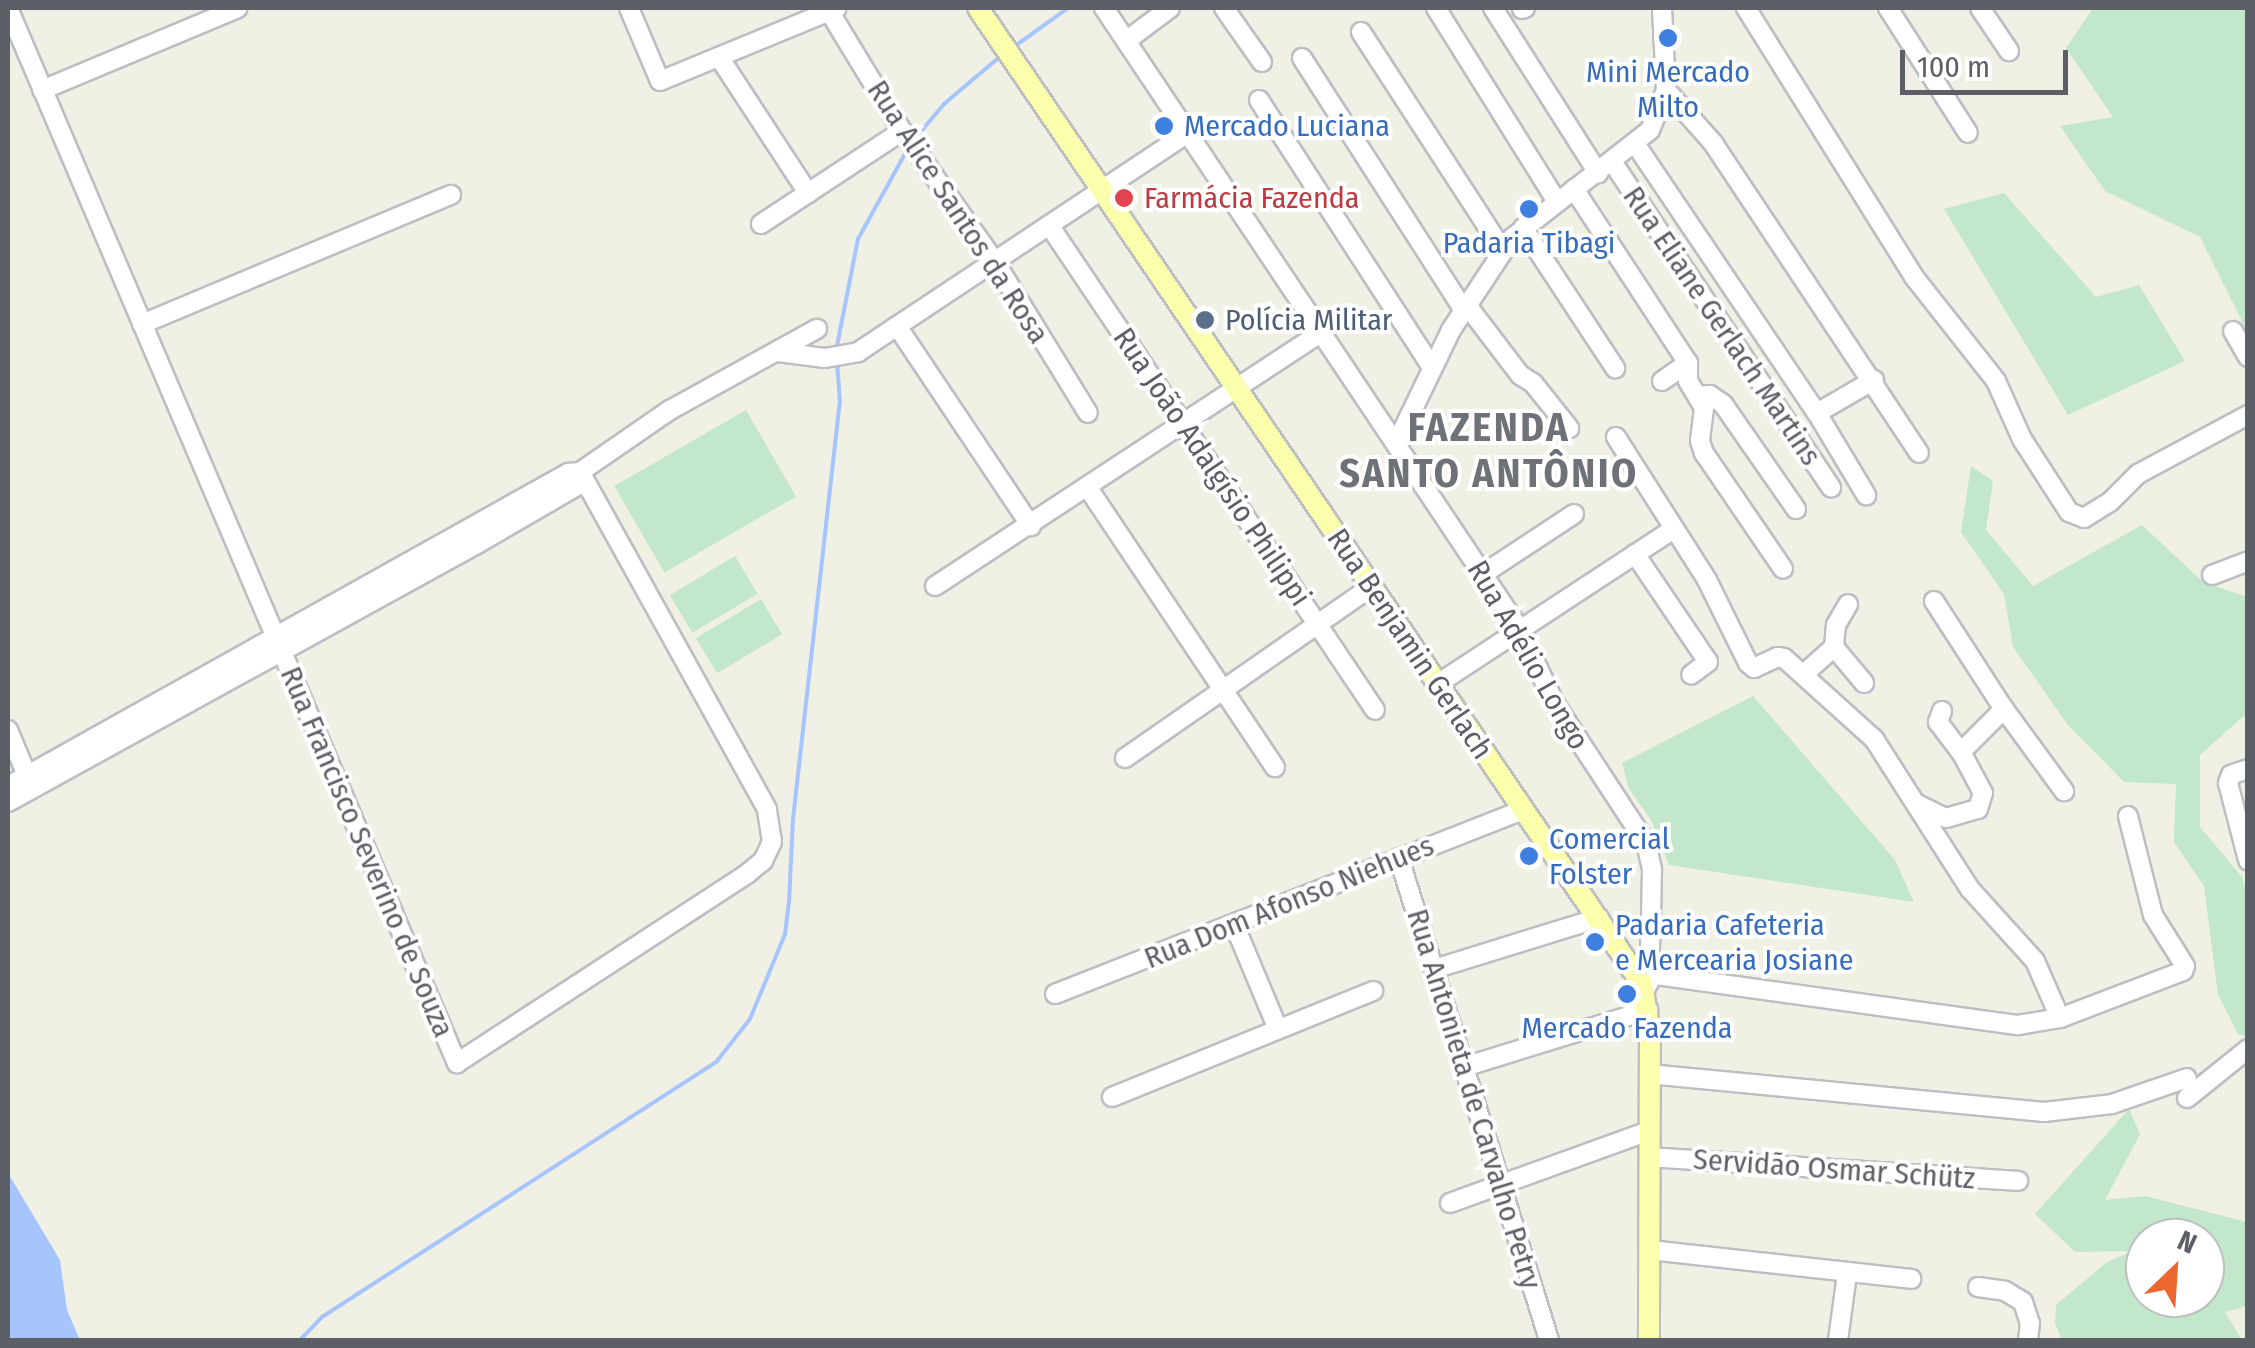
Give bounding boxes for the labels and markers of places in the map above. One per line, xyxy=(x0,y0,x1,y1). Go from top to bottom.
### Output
marker: Mini Mercado Milto xyxy=(1657,27,1679,49)
place label: Mini Mercado Milto xyxy=(1586,54,1750,124)
place label: Mercado Luciana xyxy=(1184,108,1390,144)
marker: Mercado Luciana xyxy=(1153,115,1175,137)
place label: Farmácia Fazenda xyxy=(1144,180,1360,216)
marker: Farmácia Fazenda xyxy=(1113,187,1135,209)
marker: Padaria Tibagi xyxy=(1518,198,1540,220)
place label: Padaria Tibagi xyxy=(1443,225,1615,261)
place label: Polícia Militar xyxy=(1225,302,1392,338)
marker: Polícia Militar xyxy=(1194,309,1216,331)
place label: Comercial Folster xyxy=(1549,821,1670,892)
marker: Comercial Folster xyxy=(1518,845,1540,867)
place label: Padaria Cafeteria e Mercearia Josiane xyxy=(1615,907,1854,978)
marker: Padaria Cafeteria e Mercearia Josiane xyxy=(1584,931,1606,953)
marker: Mercado Fazenda xyxy=(1616,983,1638,1005)
place label: Mercado Fazenda xyxy=(1521,1010,1733,1046)

